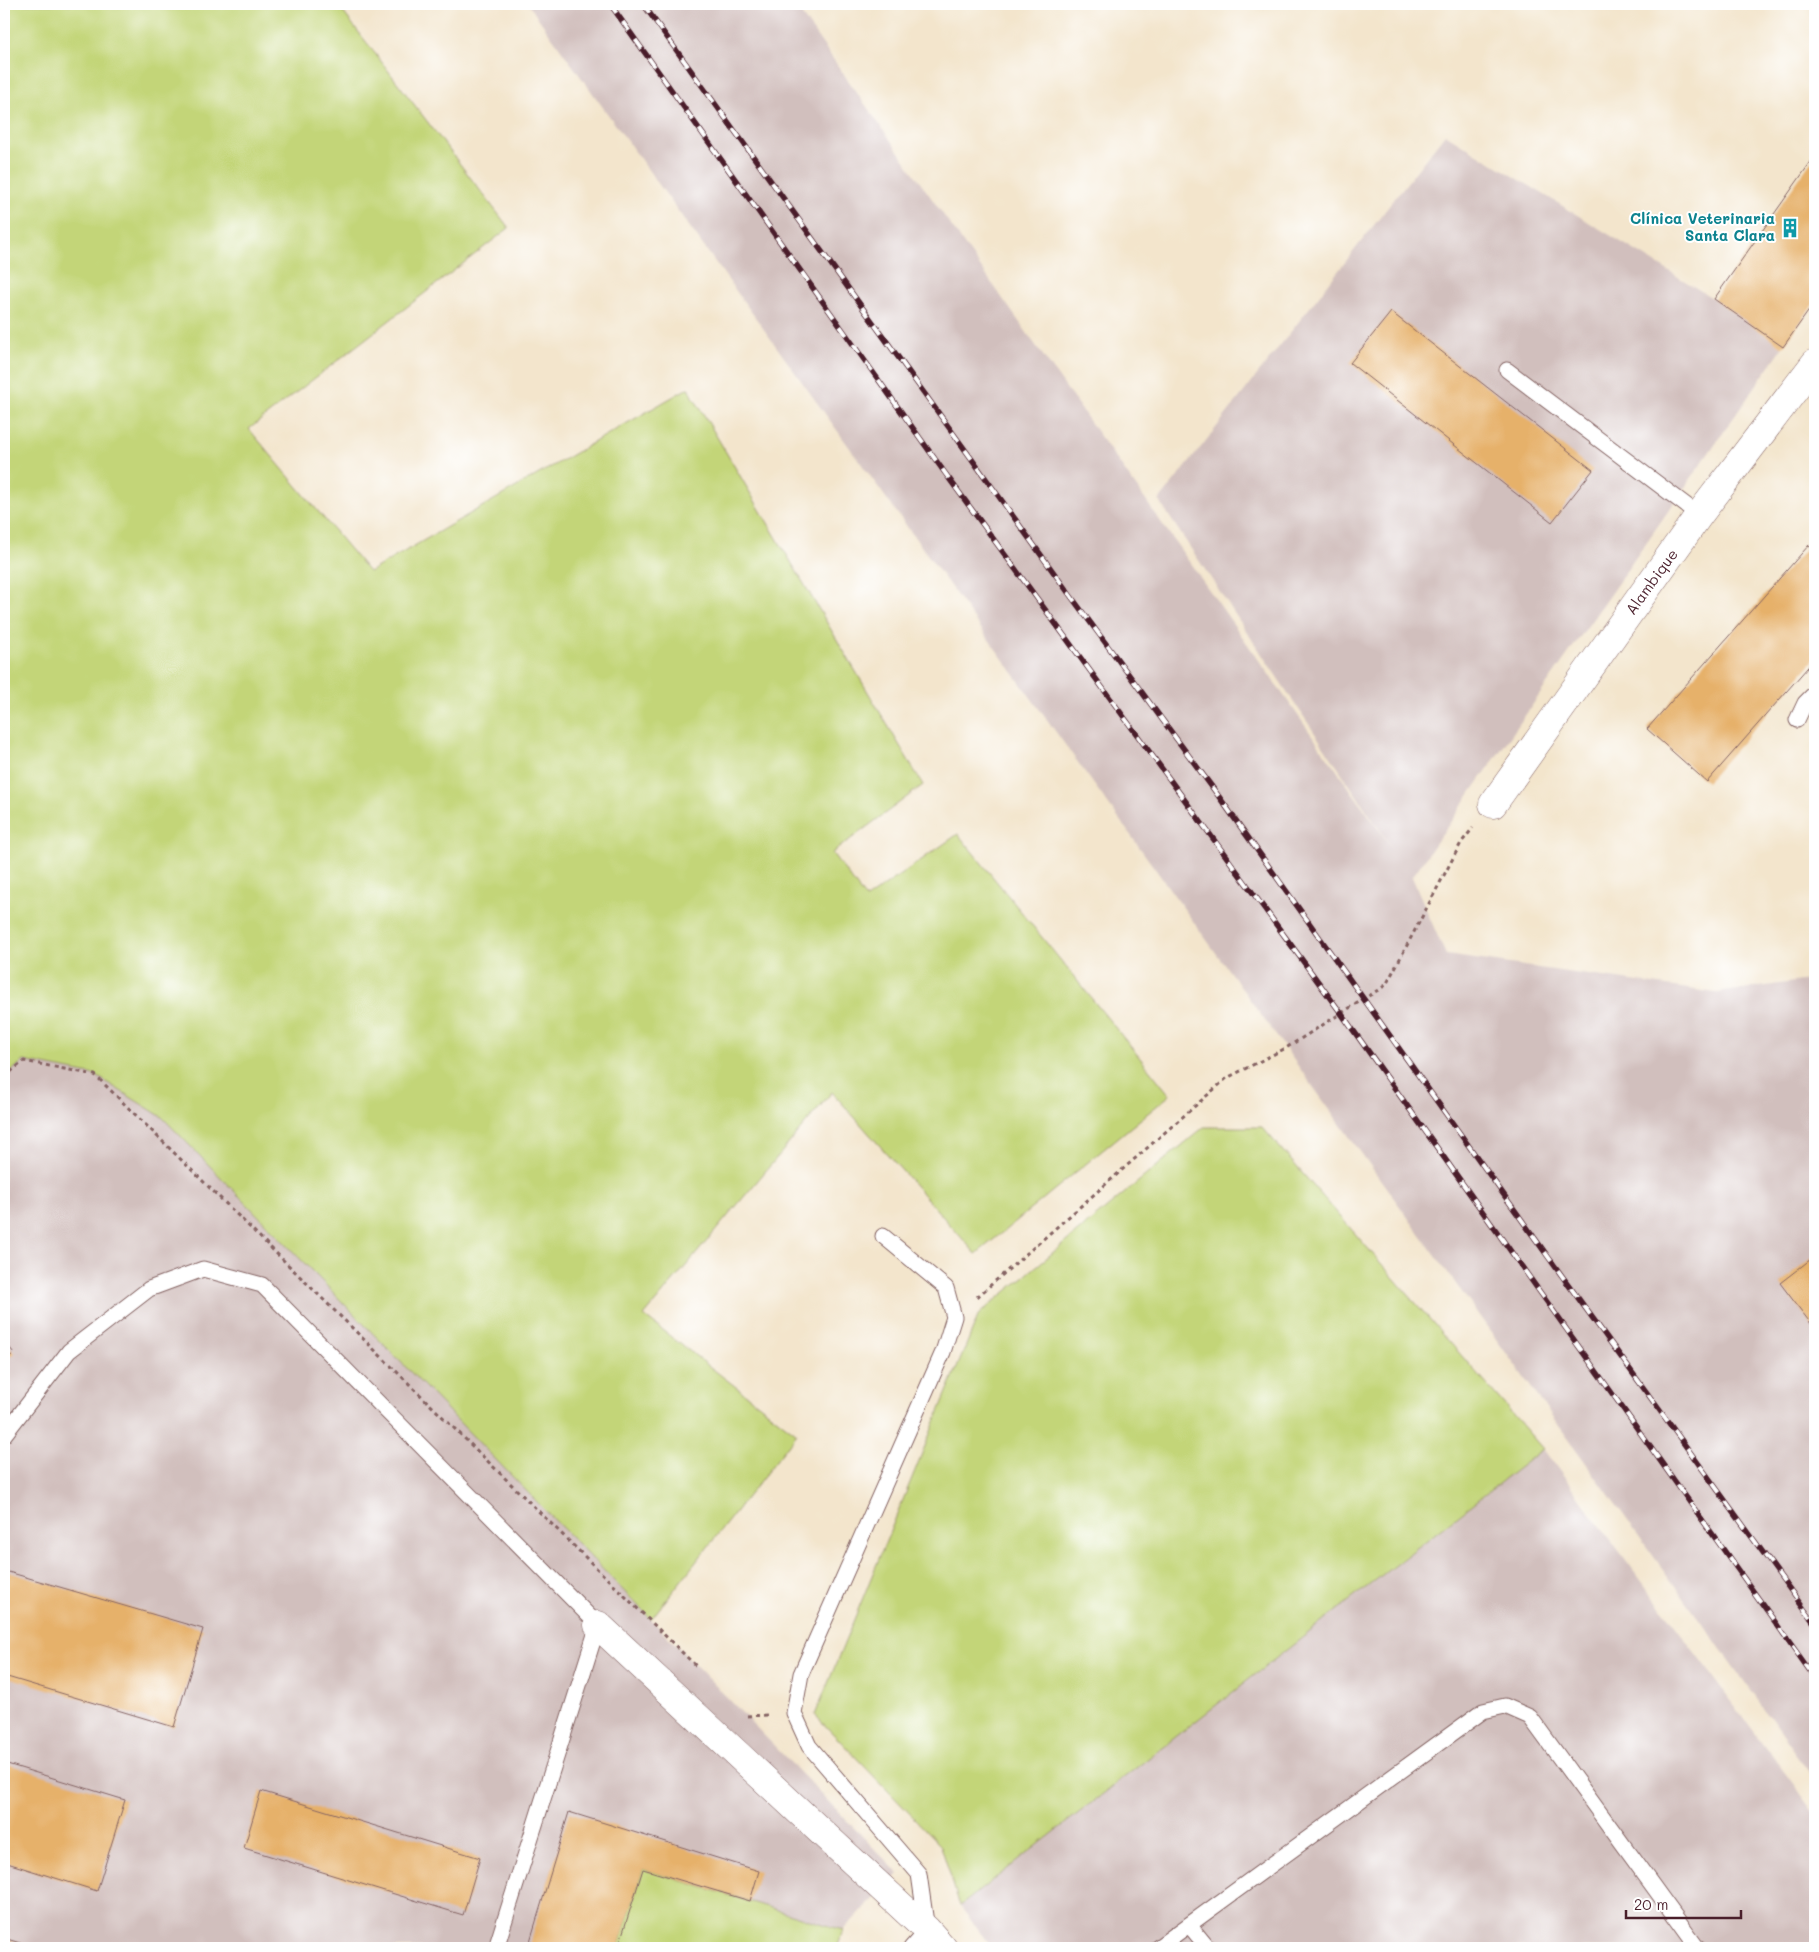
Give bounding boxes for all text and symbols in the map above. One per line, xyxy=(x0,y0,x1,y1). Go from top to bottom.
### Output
place label: Clínica Veterinaria Santa Clara xyxy=(1630,208,1775,245)
building icon: Clínica Veterinaria Santa Clara xyxy=(1779,217,1801,239)
street label: Alambique xyxy=(1621,545,1682,618)
scale bar xyxy=(1626,1887,1742,1919)
text: 20 m xyxy=(1634,1894,1668,1914)

